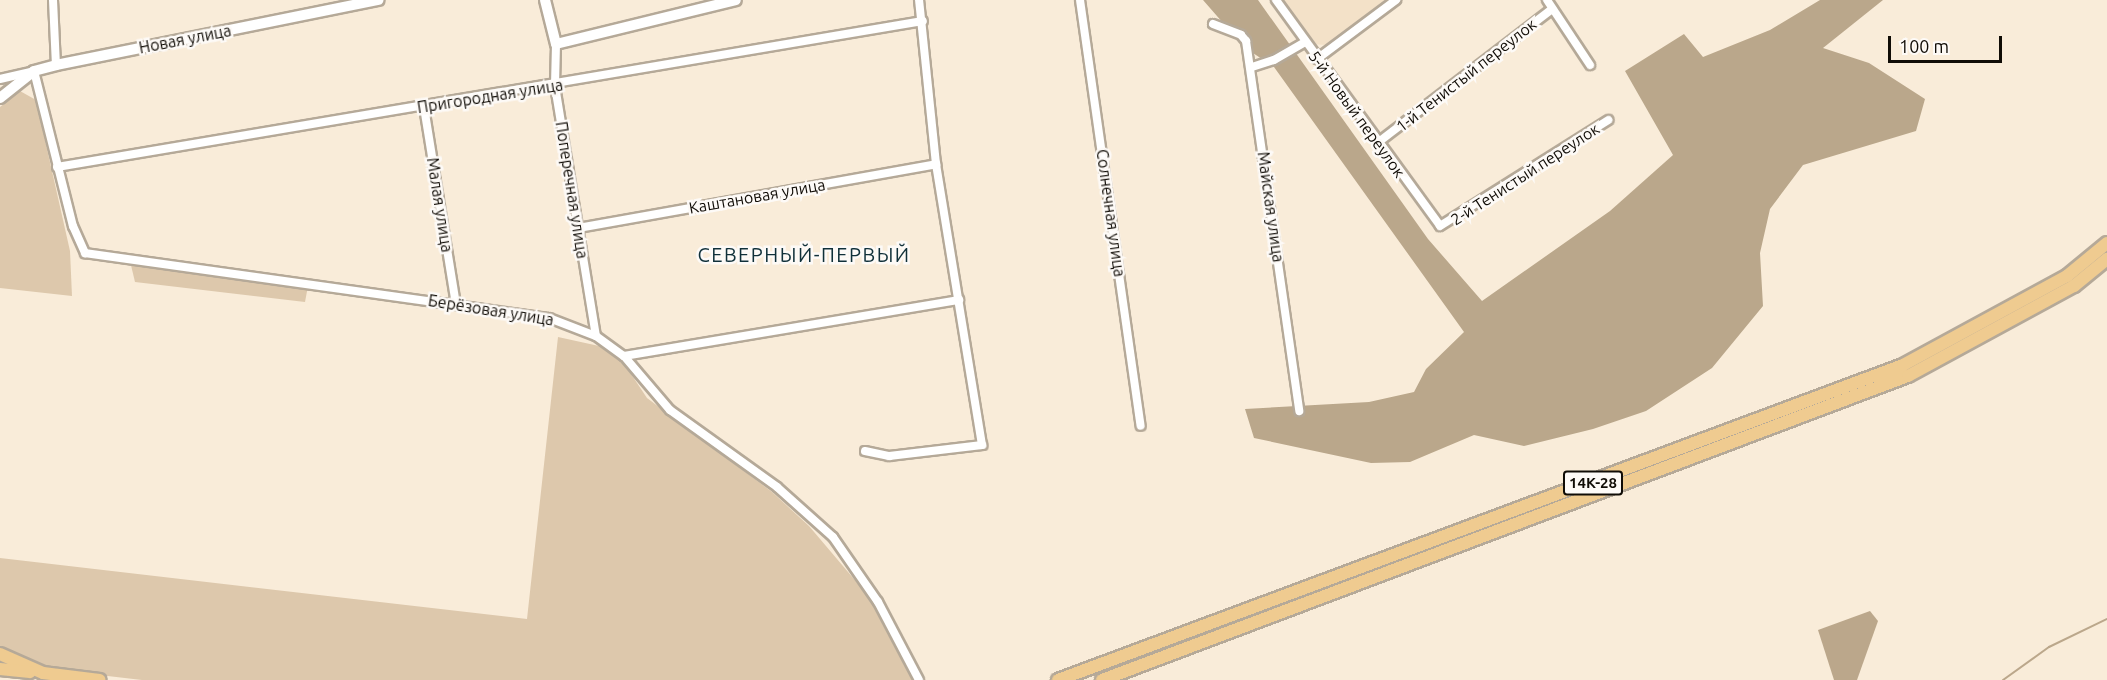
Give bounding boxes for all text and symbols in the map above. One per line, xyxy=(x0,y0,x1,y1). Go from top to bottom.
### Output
street label: 1-й Тенистый переулок xyxy=(1392,14,1540,136)
street label: Новая улица xyxy=(137,21,233,57)
scale bar xyxy=(1891,24,2005,62)
text: 100 m xyxy=(1899,36,1949,56)
street label: 5-й Новый переулок xyxy=(1305,47,1409,181)
street label: Пригородная улица xyxy=(416,75,564,117)
street label: 2-й Тенистый переулок xyxy=(1447,119,1603,229)
street label: Поперечная улица xyxy=(552,120,592,260)
street label: Солнечная улица xyxy=(1093,148,1129,278)
street label: Майская улица xyxy=(1254,150,1288,264)
street label: Малая улица xyxy=(423,156,457,254)
street label: Каштановая улица xyxy=(687,175,827,217)
district label: СЕВЕРНЫЙ-ПЕРВЫЙ xyxy=(697,242,911,266)
street label: Берёзовая улица xyxy=(427,291,555,329)
road number: 14К-28 xyxy=(1562,471,1624,495)

